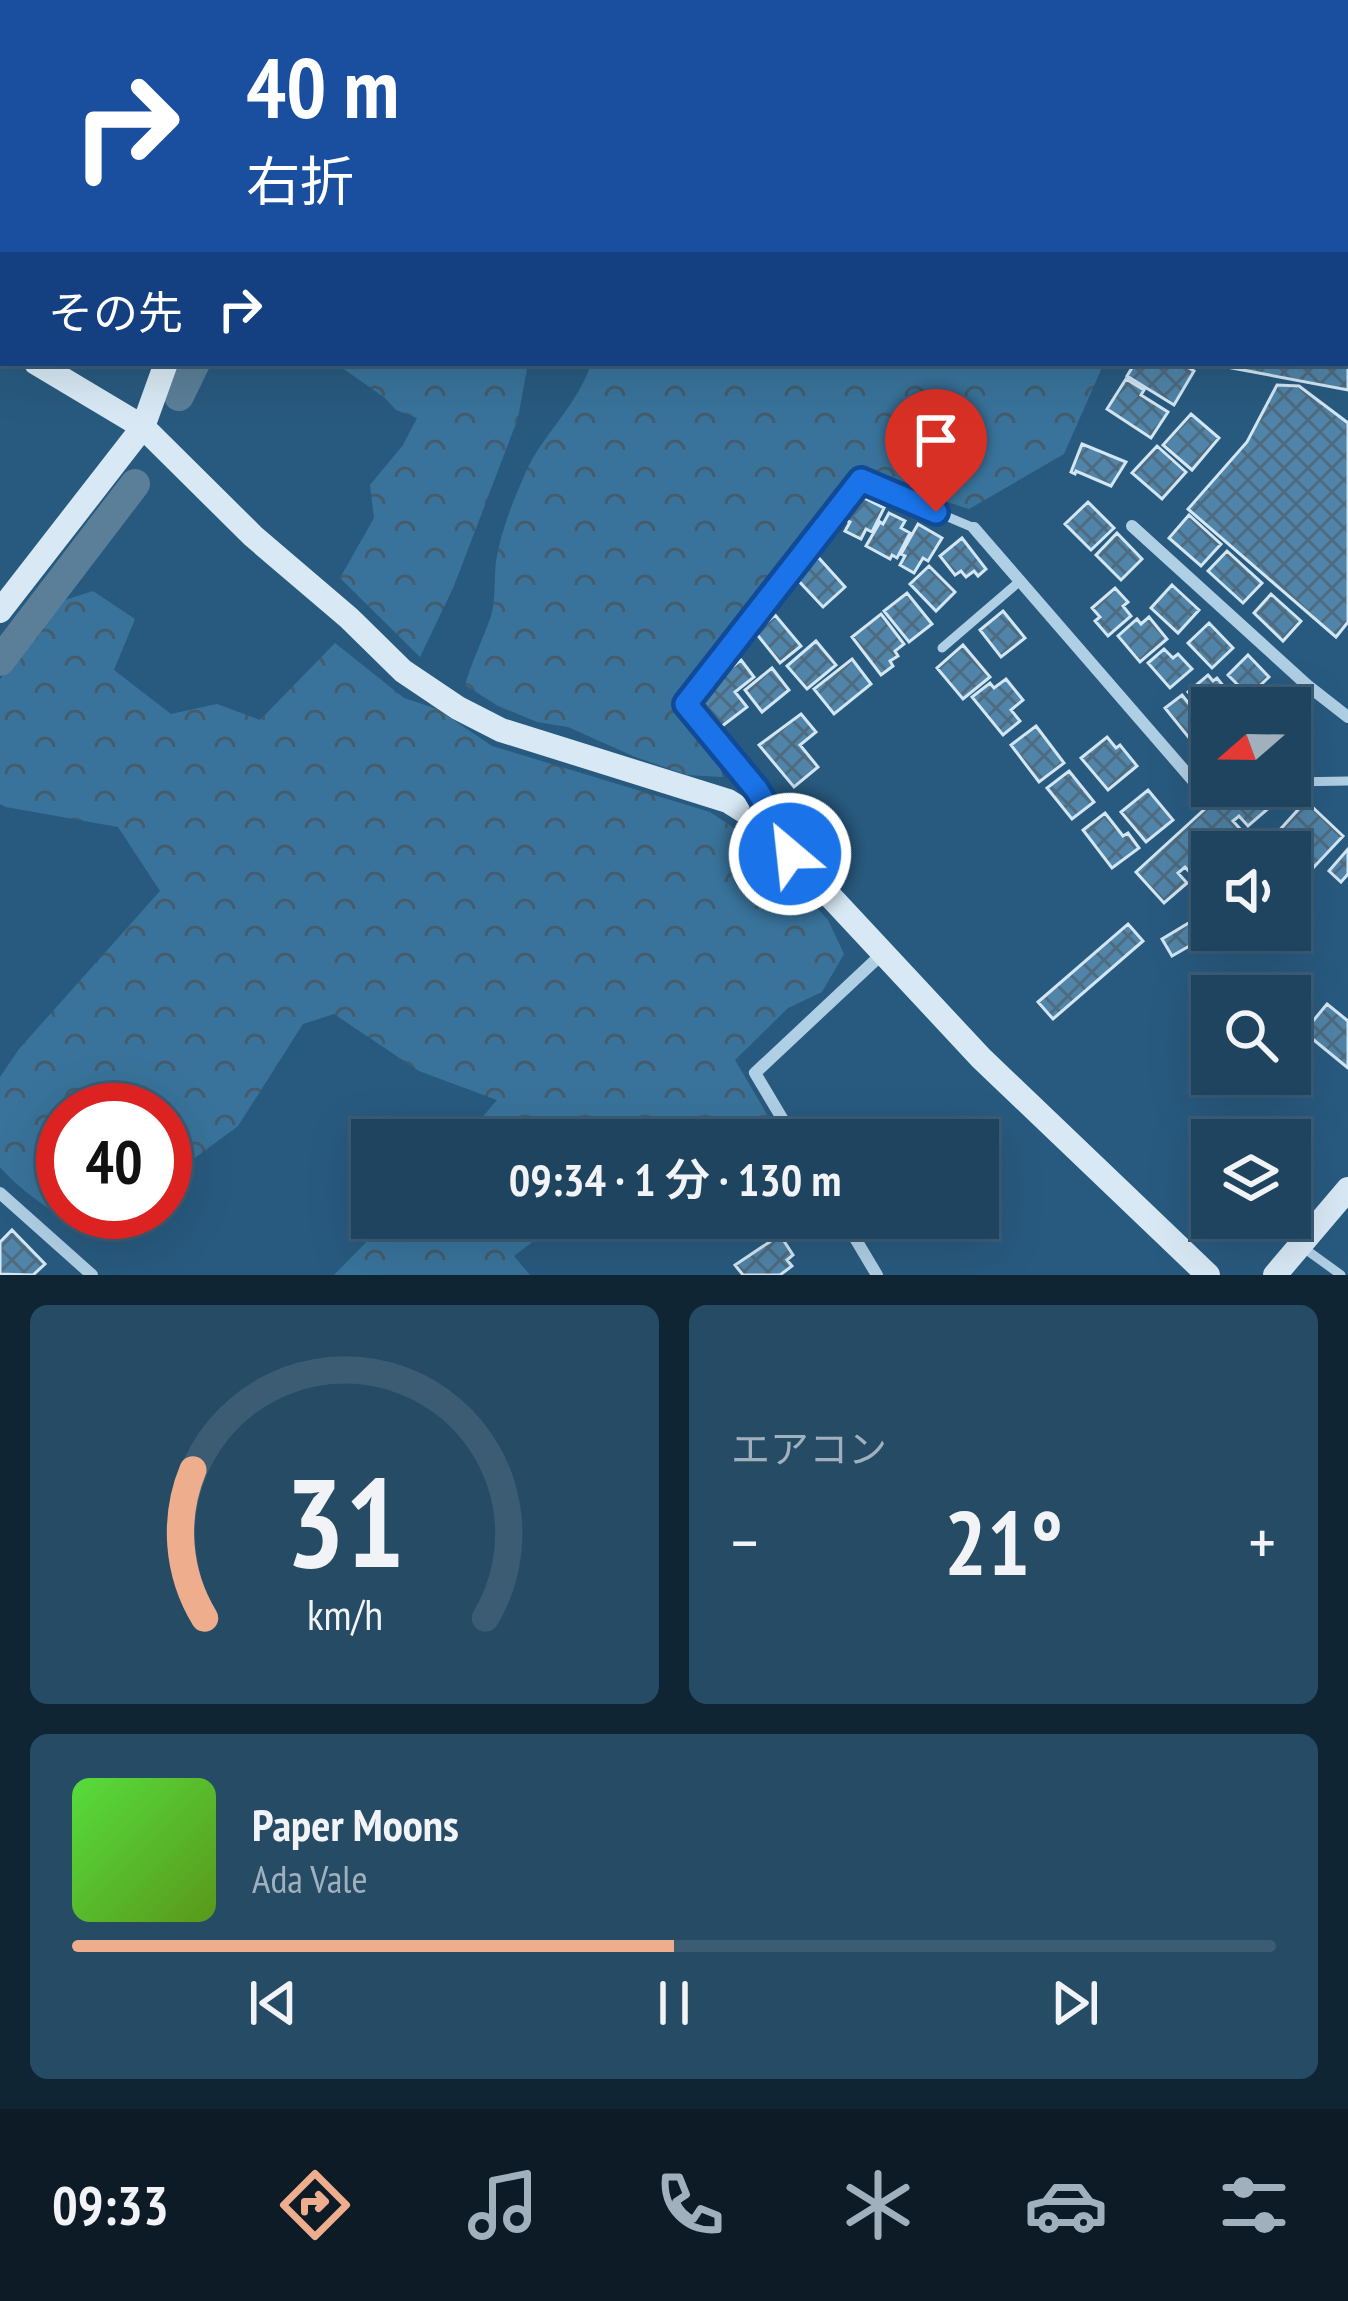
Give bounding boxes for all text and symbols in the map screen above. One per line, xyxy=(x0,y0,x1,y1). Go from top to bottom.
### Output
text: 40 m xyxy=(246,32,399,141)
icon: right xyxy=(48,48,204,204)
text: 右折 xyxy=(246,146,354,216)
icon: right xyxy=(207,276,273,342)
text: その先 xyxy=(48,283,183,341)
pin xyxy=(885,389,987,512)
icon: arrive xyxy=(903,407,969,473)
north arrow xyxy=(1191,687,1311,807)
map controls xyxy=(1191,687,1311,1239)
position arrow xyxy=(727,791,853,917)
button: sound xyxy=(1191,831,1311,951)
button: search xyxy=(1191,975,1311,1095)
speed limit sign: 40 xyxy=(36,1083,192,1239)
button: layers xyxy=(1191,1119,1311,1239)
text: 09:34 · 1 分 · 130 m xyxy=(509,1150,841,1208)
text: エアコン xyxy=(731,1423,887,1474)
text: 31 xyxy=(285,1440,404,1601)
text: 21° xyxy=(944,1483,1063,1600)
text: − xyxy=(731,1499,758,1584)
text: + xyxy=(1249,1499,1276,1584)
text: km/h xyxy=(306,1585,383,1641)
text: Paper Moons xyxy=(252,1795,459,1853)
text: Ada Vale xyxy=(252,1853,368,1904)
icon: previous xyxy=(240,1970,306,2036)
icon: pause xyxy=(641,1970,707,2036)
icon: next xyxy=(1042,1970,1108,2036)
icon: directions xyxy=(273,2163,357,2247)
icon: music xyxy=(461,2163,545,2247)
icon: phone xyxy=(648,2163,732,2247)
icon: climate xyxy=(836,2163,920,2247)
icon: car xyxy=(1024,2163,1108,2247)
icon: filters xyxy=(1212,2163,1296,2247)
text: 09:33 xyxy=(52,2170,169,2240)

